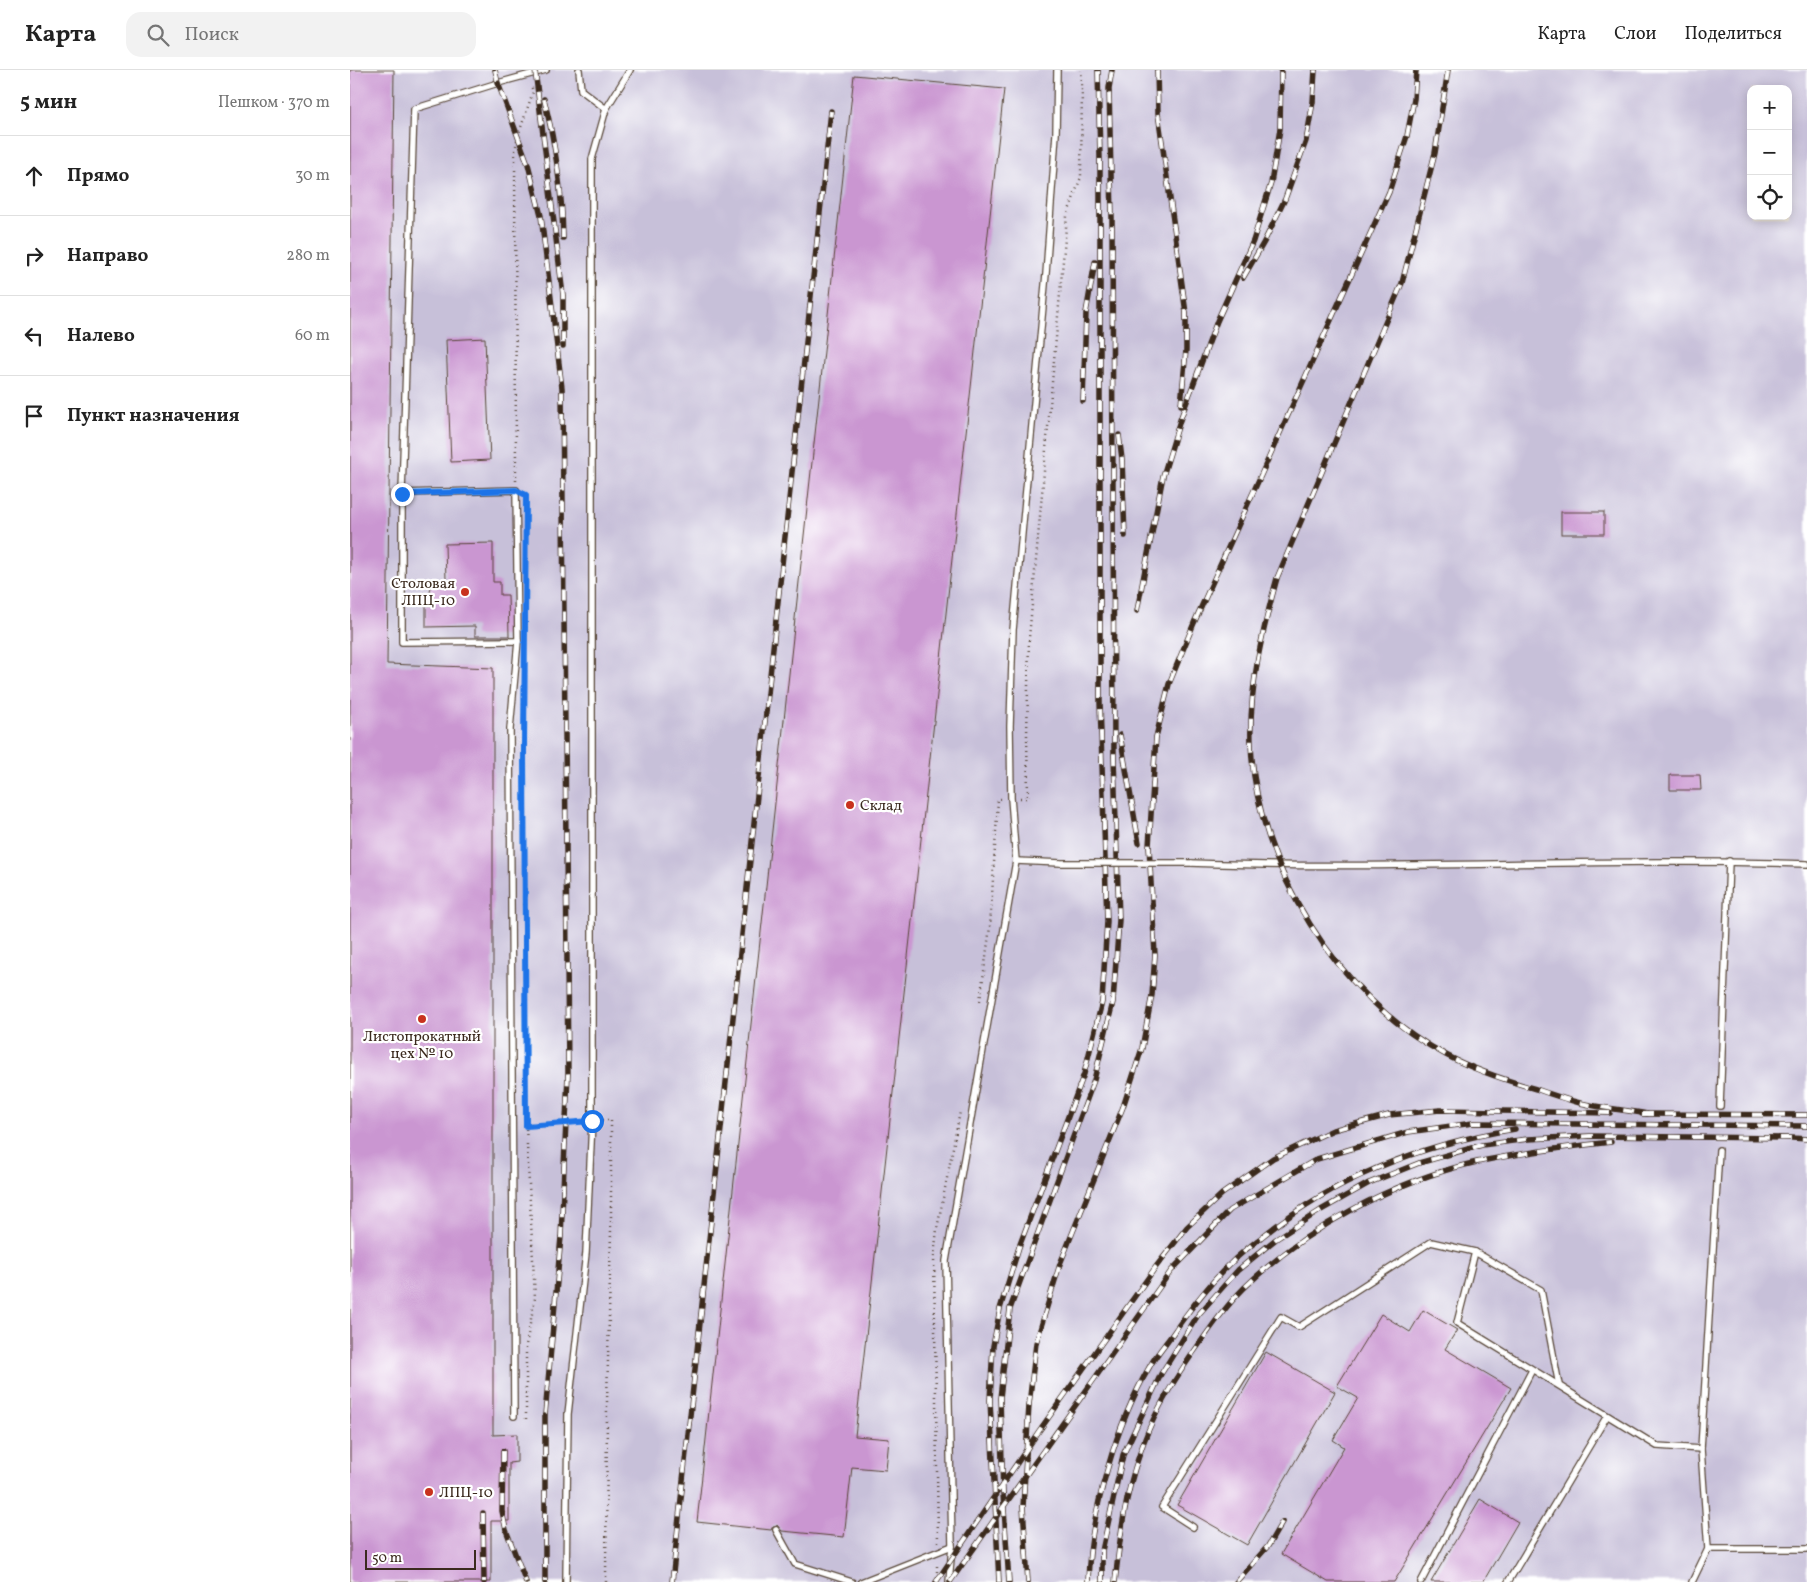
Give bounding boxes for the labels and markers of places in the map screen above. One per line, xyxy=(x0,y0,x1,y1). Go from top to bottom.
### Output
place label: Столовая ЛПЦ-10 xyxy=(391,574,455,612)
marker: Столовая ЛПЦ-10 xyxy=(459,586,471,598)
place label: Склад xyxy=(860,796,902,817)
marker: Склад xyxy=(844,799,856,811)
marker: Листопрокатный цех № 10 xyxy=(416,1013,428,1025)
place label: Листопрокатный цех № 10 xyxy=(363,1027,481,1065)
place label: ЛПЦ-10 xyxy=(439,1483,493,1504)
marker: ЛПЦ-10 xyxy=(423,1486,435,1498)

